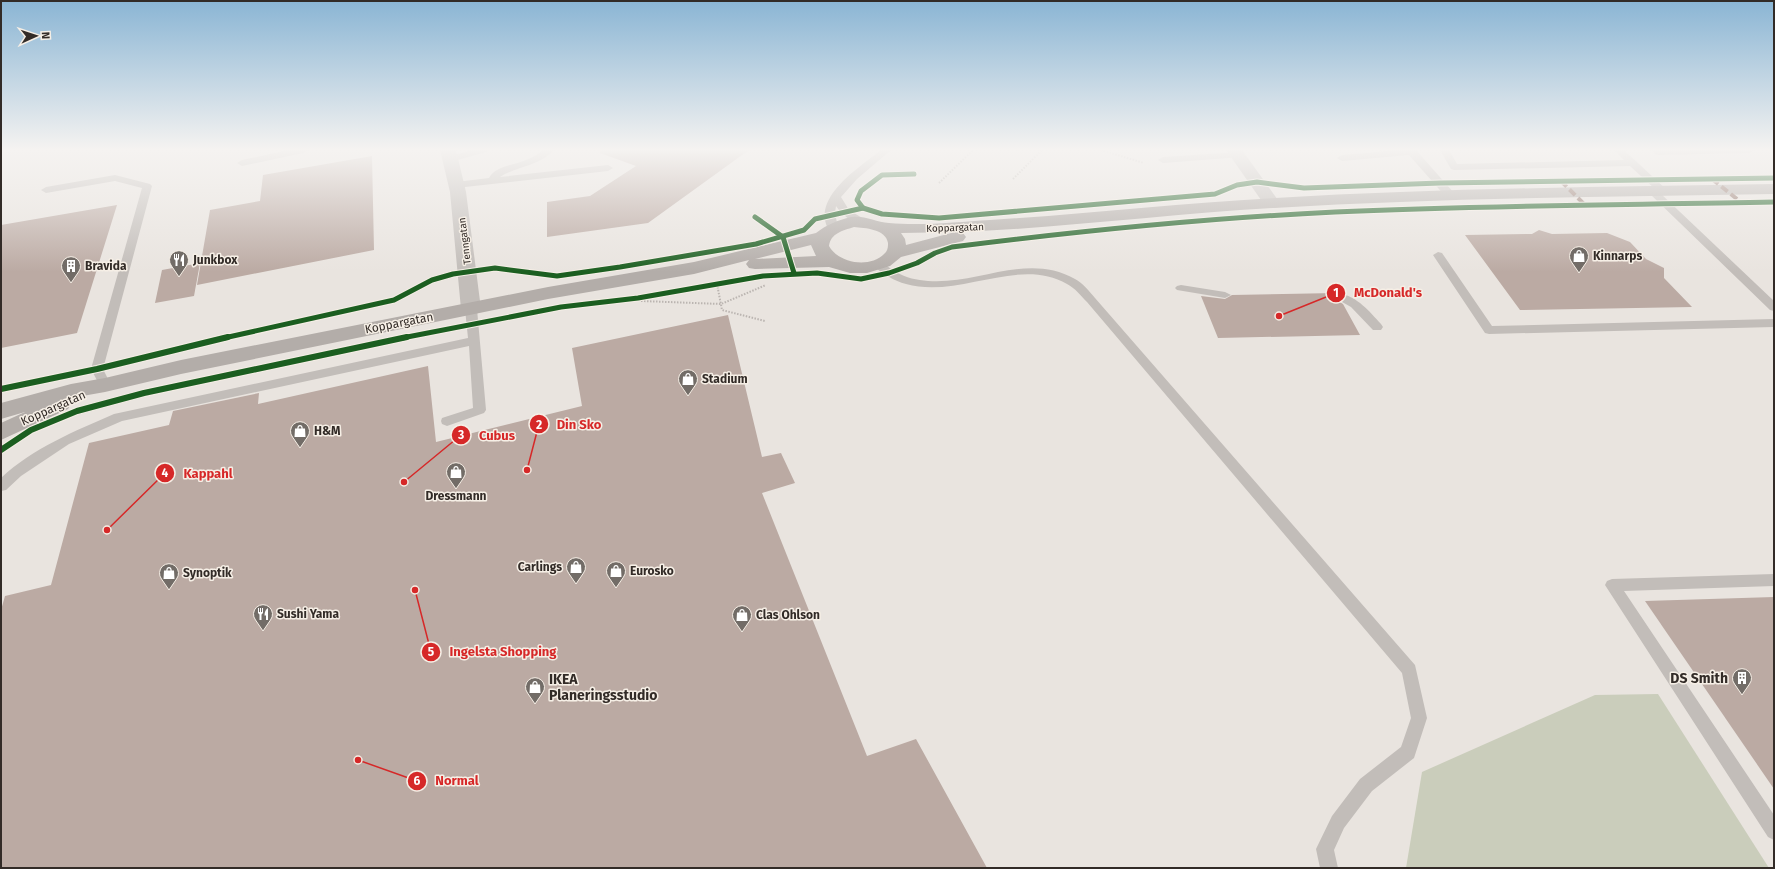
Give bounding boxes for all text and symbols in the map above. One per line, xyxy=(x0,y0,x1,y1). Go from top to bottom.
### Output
north arrow xyxy=(16,16,56,56)
text: N xyxy=(39,32,52,39)
street label: Tenngatan xyxy=(456,217,474,265)
street label: Koppargatan xyxy=(926,221,984,235)
shop icon: Kinnarps xyxy=(1568,245,1590,273)
restaurant icon: Junkbox xyxy=(168,249,190,277)
place label: Kinnarps xyxy=(1593,249,1642,263)
place label: Junkbox xyxy=(192,253,238,267)
building icon: Bravida xyxy=(60,255,82,283)
place label: Bravida xyxy=(85,259,127,273)
callout: McDonald's xyxy=(1326,280,1430,305)
text: McDonald's xyxy=(1354,285,1423,300)
text: 1 xyxy=(1333,286,1339,300)
street label: Koppargatan xyxy=(364,310,434,336)
shop icon: Stadium xyxy=(677,368,699,396)
place label: Stadium xyxy=(702,372,748,386)
street label: Koppargatan xyxy=(18,387,88,429)
callout: Din Sko xyxy=(529,412,609,437)
text: Din Sko xyxy=(557,417,602,432)
text: 2 xyxy=(536,418,542,432)
shop icon: H&M xyxy=(289,420,311,448)
callout: Cubus xyxy=(451,422,523,447)
place label: H&M xyxy=(314,424,341,438)
text: 3 xyxy=(457,428,464,442)
text: Cubus xyxy=(479,428,516,443)
callout: Kappahl xyxy=(155,461,240,486)
shop icon: Dressmann xyxy=(445,461,467,489)
text: 4 xyxy=(162,466,169,480)
text: Kappahl xyxy=(183,466,233,481)
place label: Dressmann xyxy=(426,489,487,503)
shop icon: Carlings xyxy=(565,556,587,584)
place label: Carlings xyxy=(518,560,562,574)
shop icon: Eurosko xyxy=(605,560,627,588)
shop icon: Synoptik xyxy=(158,562,180,590)
place label: Eurosko xyxy=(630,564,674,578)
place label: Synoptik xyxy=(183,566,232,580)
restaurant icon: Sushi Yama xyxy=(252,603,274,631)
shop icon: Clas Ohlson xyxy=(731,604,753,632)
place label: Sushi Yama xyxy=(277,607,339,621)
place label: Clas Ohlson xyxy=(756,608,820,622)
callout: Ingelsta Shopping xyxy=(421,639,564,664)
text: Ingelsta Shopping xyxy=(450,644,557,659)
text: 5 xyxy=(428,645,435,659)
building icon: DS Smith xyxy=(1731,667,1753,695)
place label: DS Smith xyxy=(1670,670,1728,687)
place label: IKEA Planeringsstudio xyxy=(549,671,657,704)
shop icon: IKEA Planeringsstudio xyxy=(524,676,546,704)
callout: Normal xyxy=(407,768,487,793)
text: Normal xyxy=(435,773,479,788)
text: 6 xyxy=(414,774,421,788)

